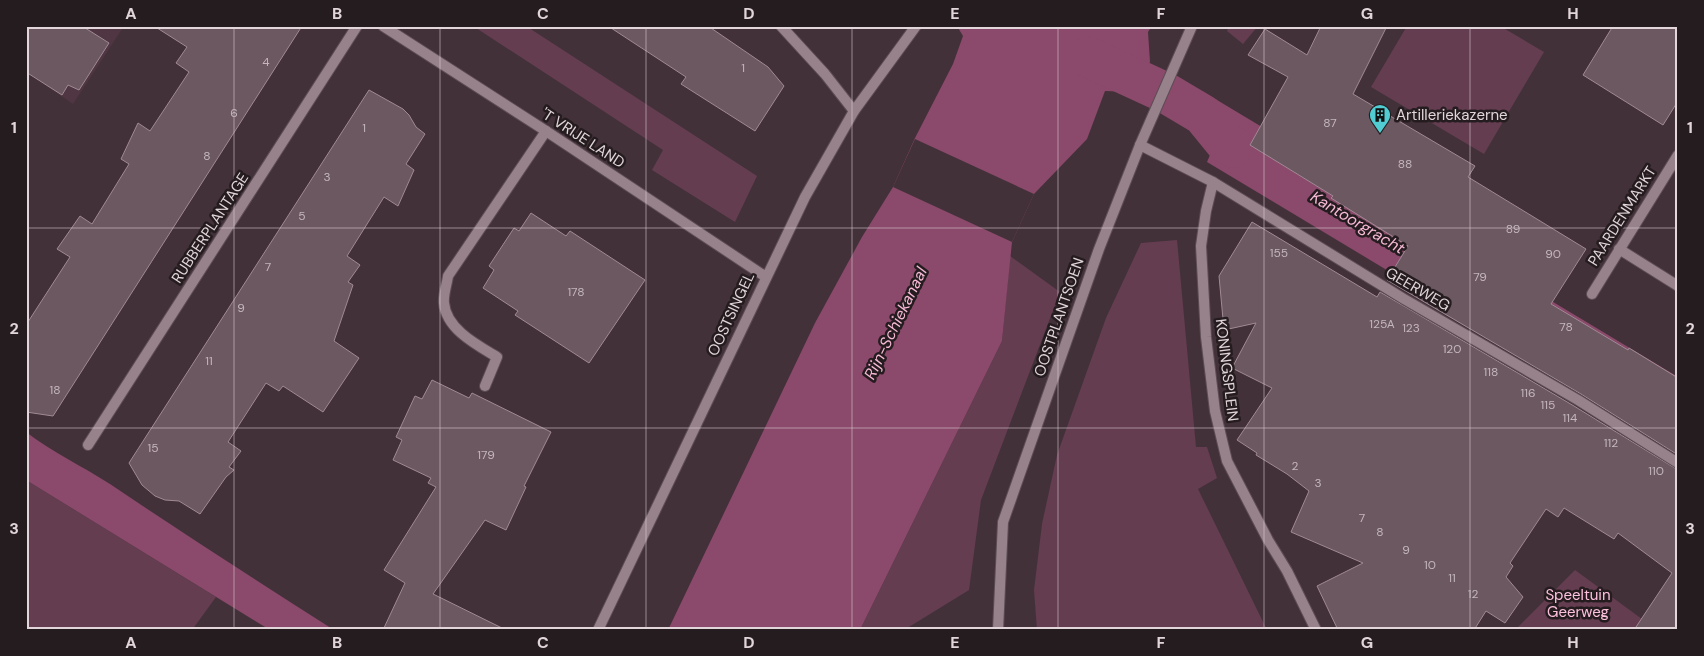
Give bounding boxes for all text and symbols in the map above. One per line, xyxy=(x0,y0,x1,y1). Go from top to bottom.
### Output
text: A xyxy=(125,3,137,24)
text: B xyxy=(332,3,342,24)
text: C xyxy=(537,3,549,24)
text: D xyxy=(743,3,755,24)
text: E xyxy=(950,3,960,24)
text: F xyxy=(1157,3,1166,24)
text: G xyxy=(1361,3,1373,24)
text: H xyxy=(1567,3,1579,24)
house number: 4 xyxy=(262,54,270,70)
house number: 1 xyxy=(741,60,745,76)
building icon: Artilleriekazerne xyxy=(1368,103,1392,134)
street label: 'T VRIJE LAND xyxy=(537,104,629,172)
house number: 6 xyxy=(230,105,238,121)
place label: Artilleriekazerne xyxy=(1396,105,1508,125)
house number: 87 xyxy=(1323,115,1337,131)
text: 1 xyxy=(11,117,17,138)
text: 1 xyxy=(1687,117,1693,138)
house number: 1 xyxy=(362,120,366,136)
house number: 8 xyxy=(203,148,211,164)
house number: 88 xyxy=(1398,156,1412,172)
street label: PAARDENMARKT xyxy=(1583,162,1661,270)
street label: RUBBERPLANTAGE xyxy=(167,169,253,287)
house number: 3 xyxy=(323,169,331,185)
water label: Kantoorgracht xyxy=(1307,186,1409,259)
house number: 5 xyxy=(298,208,306,224)
house number: 89 xyxy=(1506,221,1520,237)
house number: 155 xyxy=(1270,245,1288,261)
house number: 90 xyxy=(1545,246,1561,262)
street label: OOSTPLANTSOEN xyxy=(1029,255,1089,379)
house number: 7 xyxy=(265,259,271,275)
water label: Rijn-Schiekanaal xyxy=(859,263,932,383)
street label: GEERWEG xyxy=(1382,263,1454,315)
street label: OOSTSINGEL xyxy=(703,269,759,359)
house number: 79 xyxy=(1473,269,1487,285)
house number: 178 xyxy=(567,284,585,300)
house number: 9 xyxy=(237,300,245,316)
house number: 125A xyxy=(1369,316,1395,332)
text: 2 xyxy=(9,318,19,339)
street label: KONINGSPLEIN xyxy=(1211,318,1243,422)
text: 2 xyxy=(1685,318,1695,339)
house number: 78 xyxy=(1559,319,1573,335)
house number: 123 xyxy=(1402,320,1420,336)
house number: 120 xyxy=(1443,341,1461,357)
house number: 11 xyxy=(205,353,213,369)
house number: 118 xyxy=(1484,364,1498,380)
house number: 18 xyxy=(49,382,61,398)
house number: 116 xyxy=(1520,385,1536,401)
house number: 115 xyxy=(1541,397,1555,413)
house number: 114 xyxy=(1563,410,1577,426)
house number: 112 xyxy=(1604,435,1618,451)
house number: 15 xyxy=(147,440,159,456)
house number: 179 xyxy=(477,447,495,463)
house number: 2 xyxy=(1292,458,1299,474)
house number: 110 xyxy=(1648,463,1664,479)
house number: 3 xyxy=(1314,475,1322,491)
house number: 7 xyxy=(1359,510,1365,526)
text: 3 xyxy=(9,518,19,539)
text: 3 xyxy=(1685,518,1695,539)
house number: 8 xyxy=(1376,524,1384,540)
house number: 9 xyxy=(1402,542,1410,558)
house number: 10 xyxy=(1424,557,1436,573)
house number: 11 xyxy=(1448,570,1456,586)
park label: Speeltuin Geerweg xyxy=(1545,585,1611,622)
house number: 12 xyxy=(1468,586,1478,602)
text: A xyxy=(125,632,137,653)
text: B xyxy=(332,632,342,653)
text: C xyxy=(537,632,549,653)
text: D xyxy=(743,632,755,653)
text: E xyxy=(950,632,960,653)
text: F xyxy=(1157,632,1166,653)
text: G xyxy=(1361,632,1373,653)
text: H xyxy=(1567,632,1579,653)

